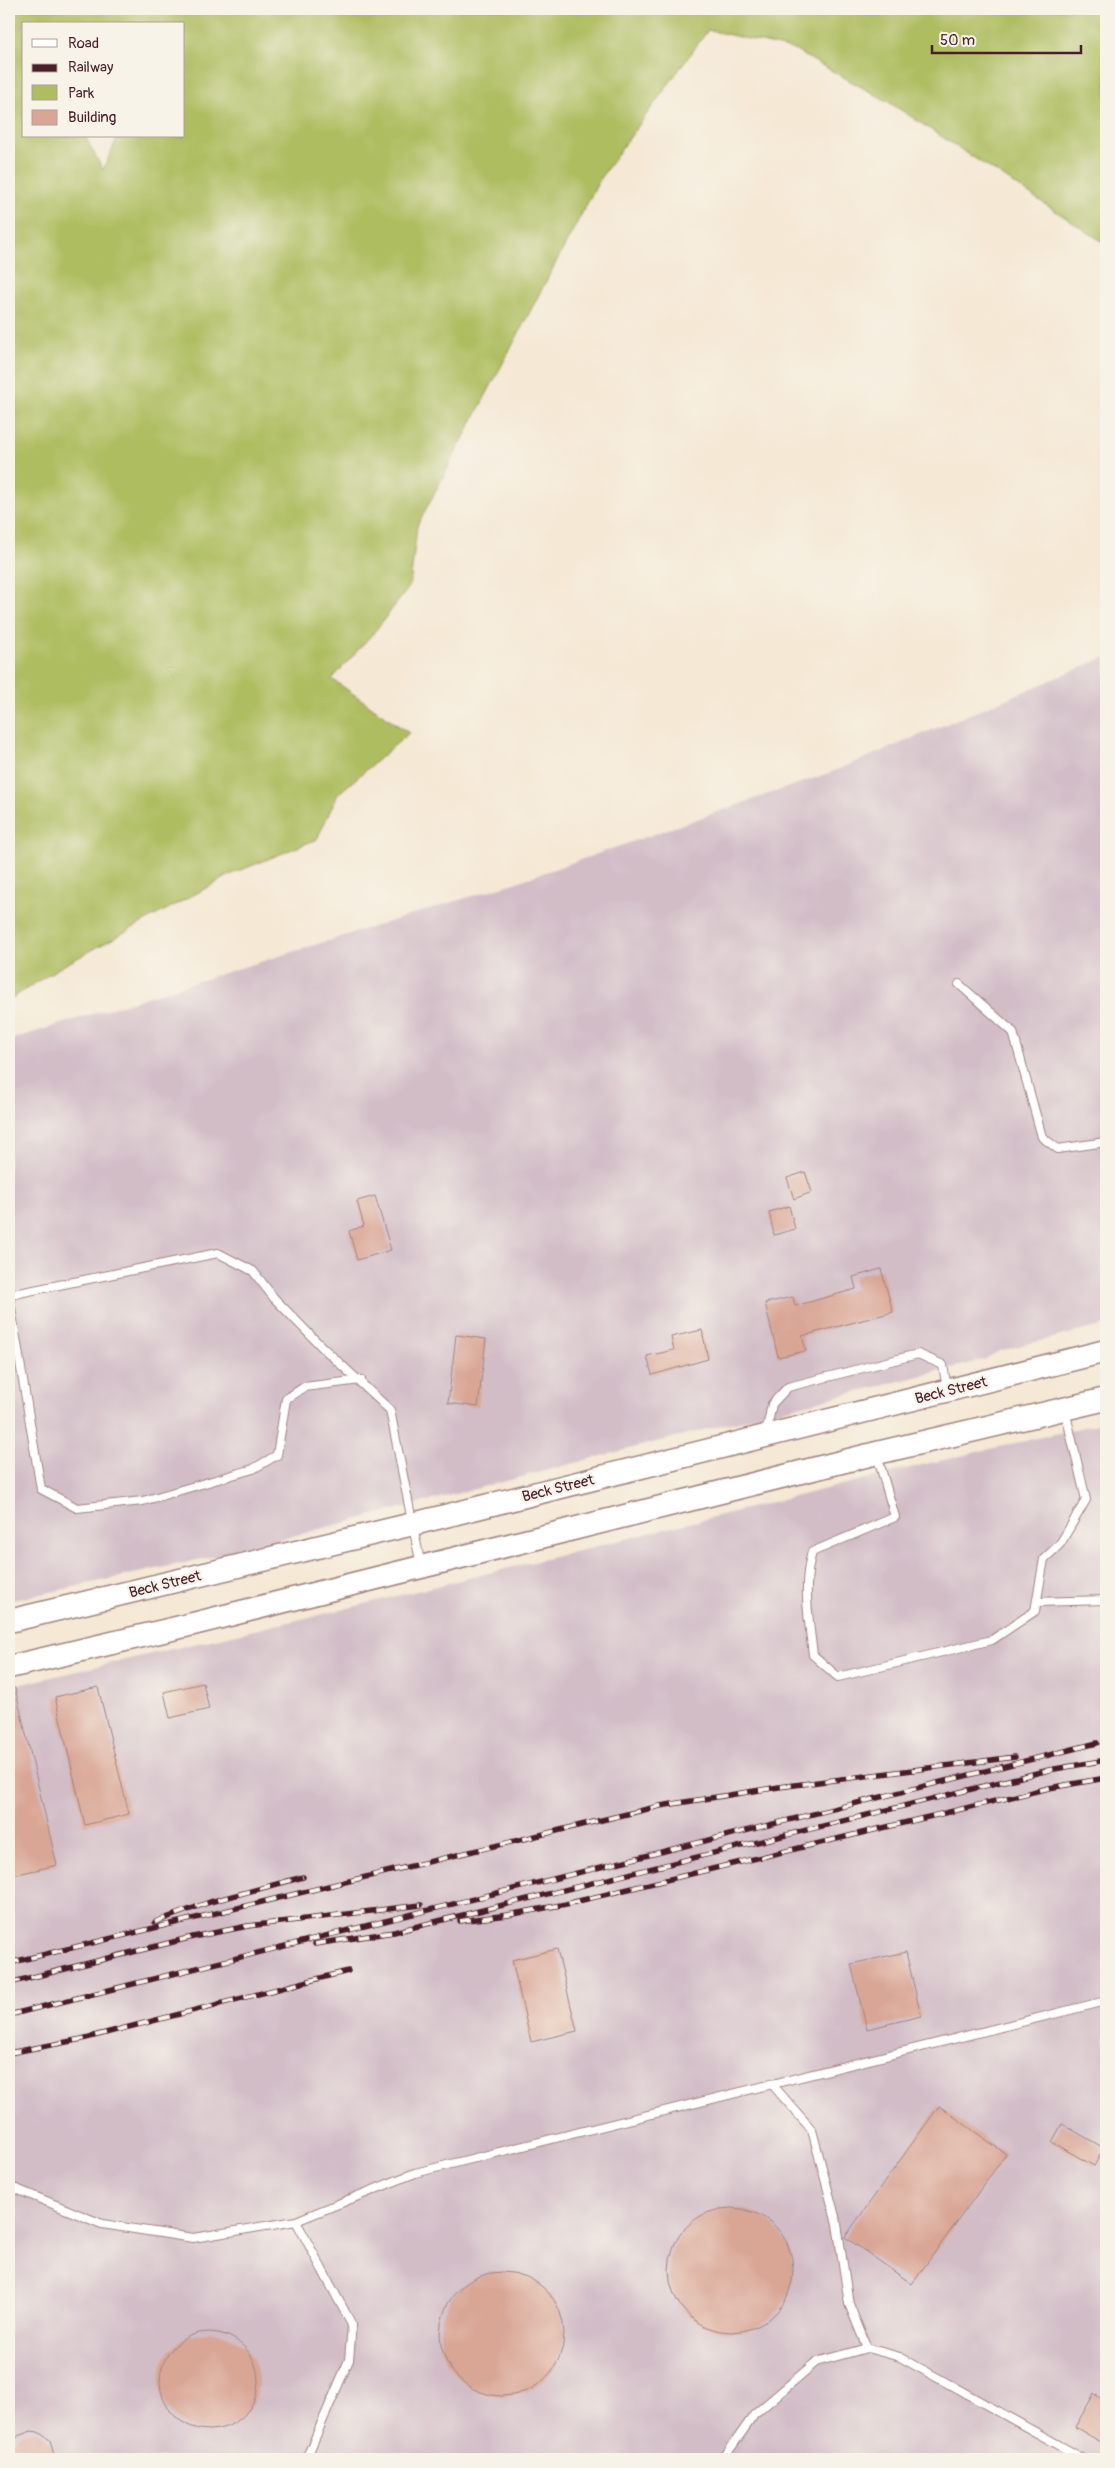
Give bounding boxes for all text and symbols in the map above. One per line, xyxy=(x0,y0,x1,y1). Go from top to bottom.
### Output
legend xyxy=(22,22,185,138)
scale bar xyxy=(932,22,1081,54)
text: 50 m xyxy=(940,31,975,50)
text: Road xyxy=(68,34,99,53)
text: Railway xyxy=(68,58,114,77)
text: Park xyxy=(68,84,95,103)
text: Building xyxy=(68,108,116,127)
street label: Beck Street xyxy=(913,1372,990,1409)
street label: Beck Street xyxy=(520,1470,597,1507)
street label: Beck Street xyxy=(127,1566,204,1603)

